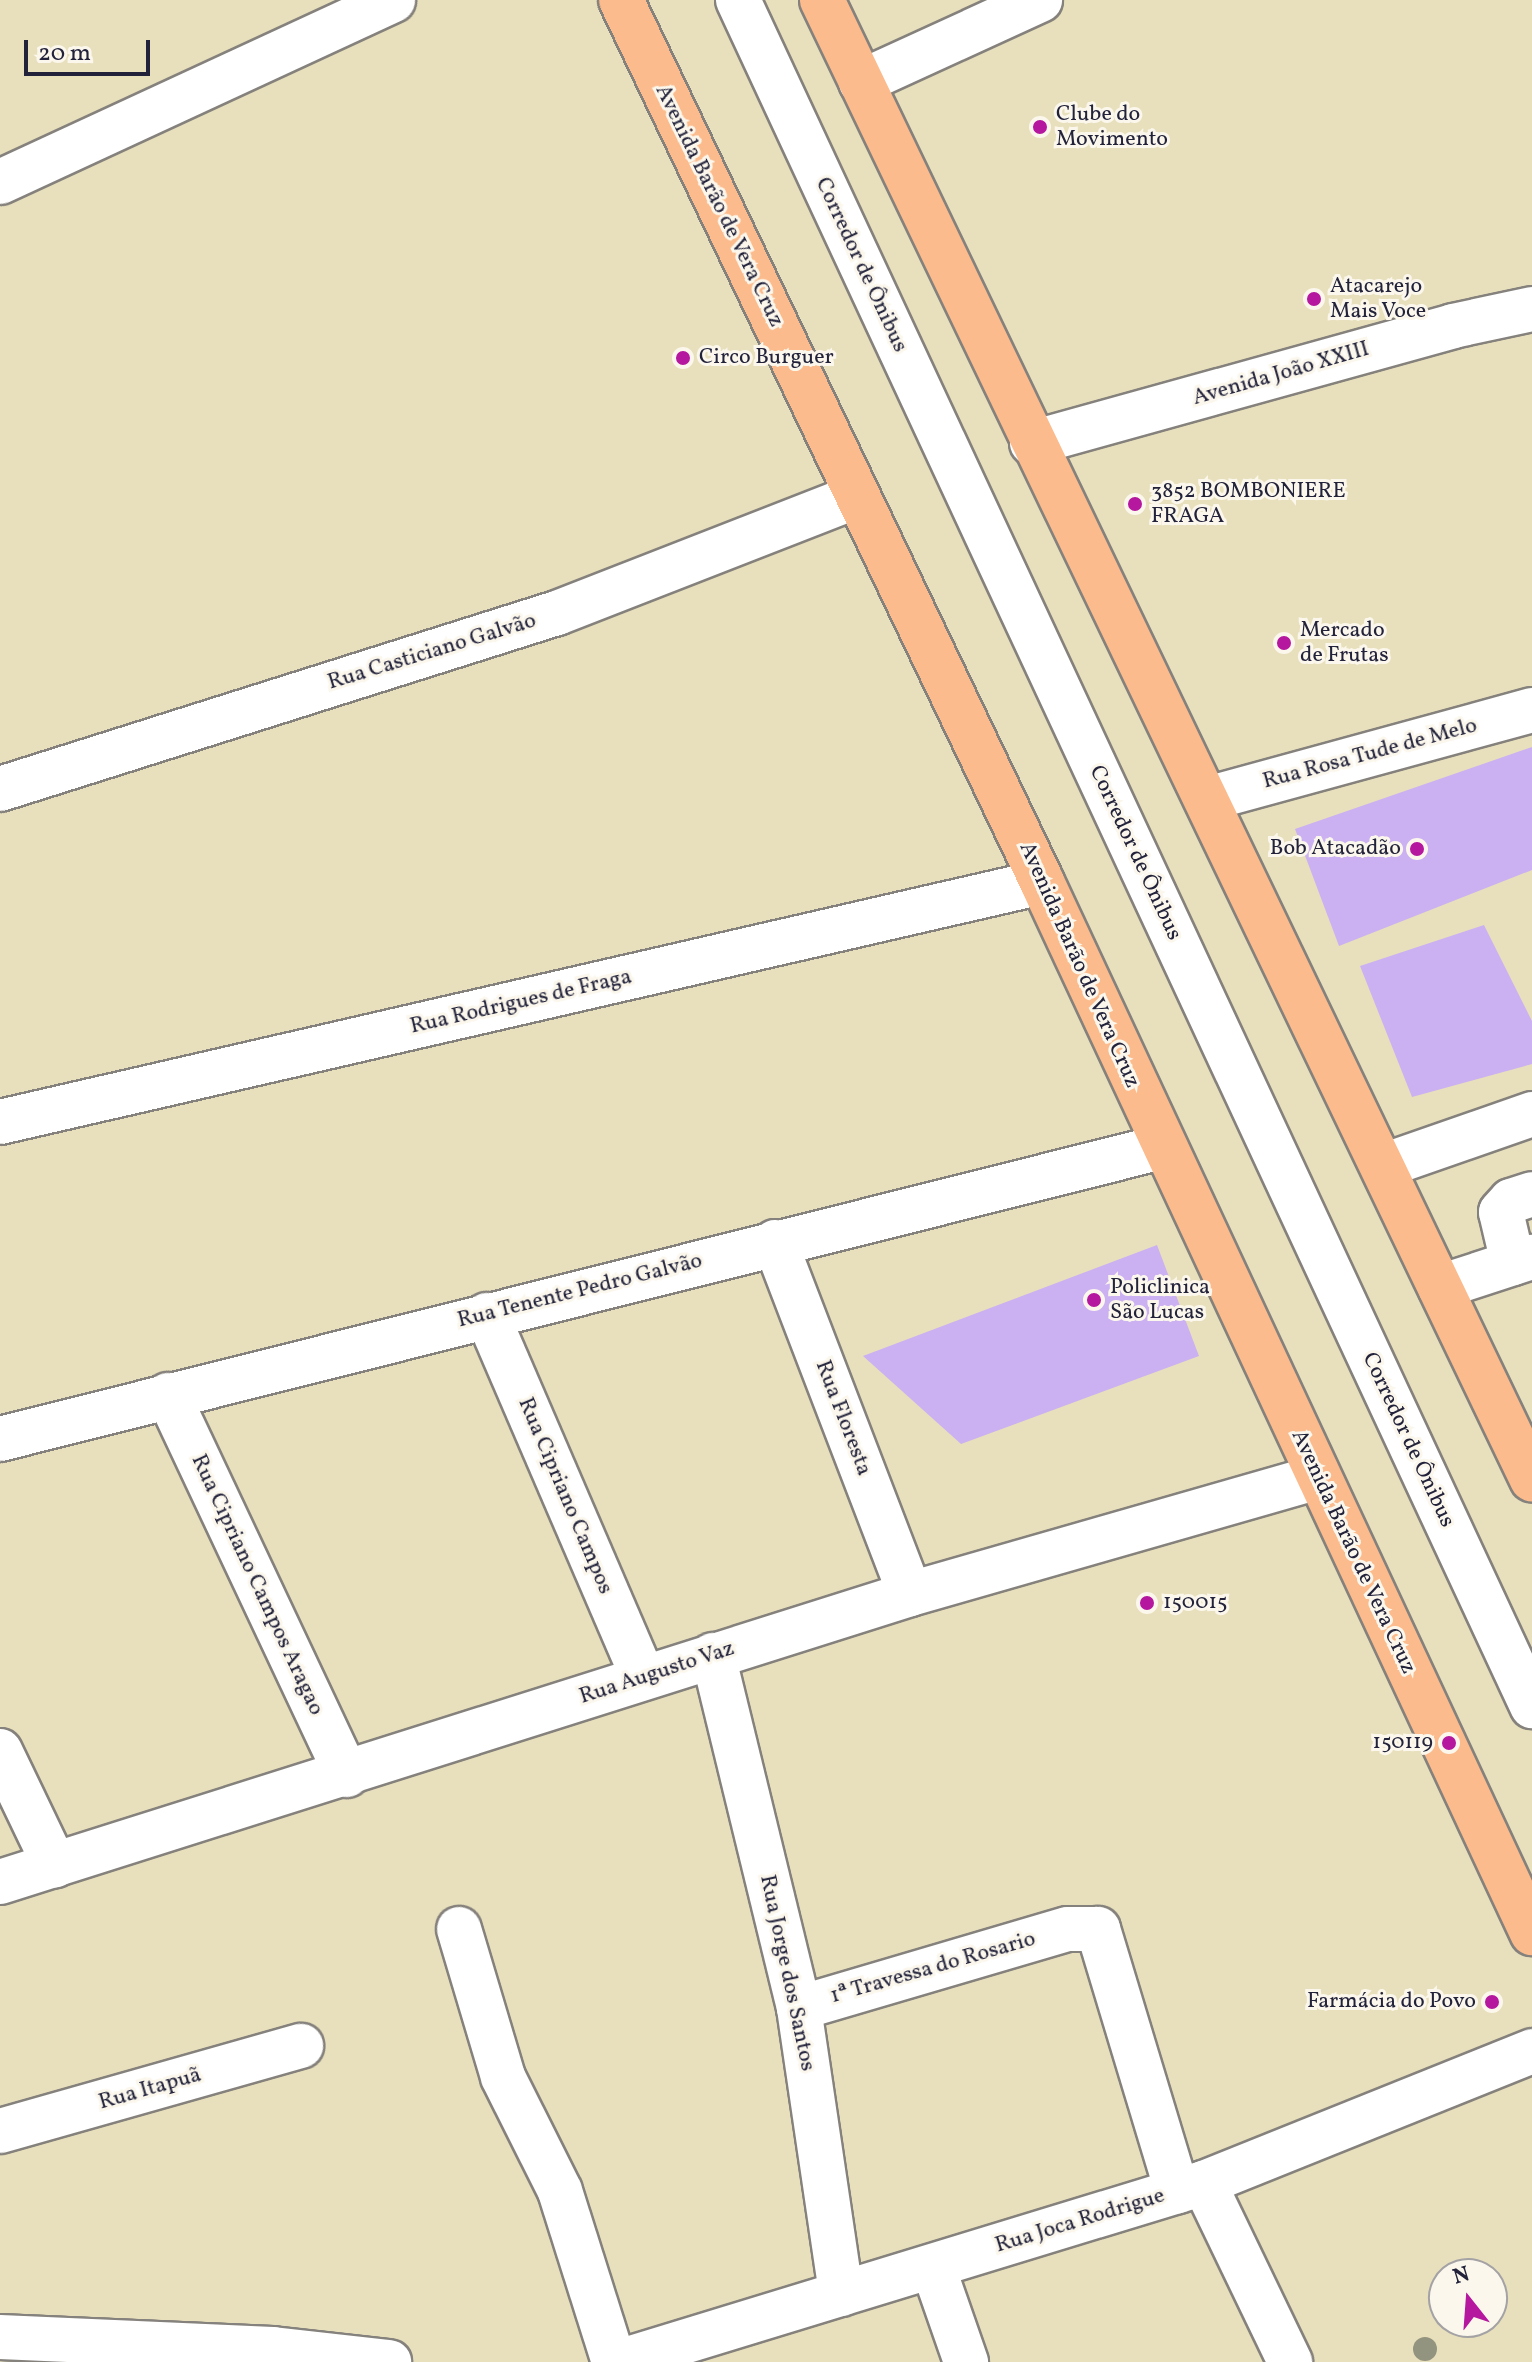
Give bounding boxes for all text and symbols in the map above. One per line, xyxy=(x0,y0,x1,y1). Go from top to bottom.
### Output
scale bar xyxy=(28,24,154,74)
text: 20 m xyxy=(38,37,91,71)
street label: Avenida Barão de Vera Cruz xyxy=(649,80,789,332)
place label: Clube do Movimento xyxy=(1056,101,1168,152)
marker: Clube do Movimento xyxy=(1031,118,1049,136)
street label: Corredor de Ônibus xyxy=(809,174,913,356)
place label: Atacarejo Mais Voce xyxy=(1330,273,1427,324)
marker: Atacarejo Mais Voce xyxy=(1305,290,1323,308)
street label: Avenida João XXIII xyxy=(1190,336,1372,412)
place label: Circo Burguer xyxy=(699,345,834,371)
marker: Circo Burguer xyxy=(674,349,692,367)
place label: 3852 BOMBONIERE FRAGA xyxy=(1151,478,1346,530)
marker: 3852 BOMBONIERE FRAGA xyxy=(1126,495,1144,513)
street label: Rua Casticiano Galvão xyxy=(325,608,539,696)
place label: Mercado de Frutas xyxy=(1300,617,1389,668)
marker: Mercado de Frutas xyxy=(1275,634,1293,652)
street label: Rua Rosa Tude de Melo xyxy=(1260,713,1480,795)
street label: Corredor de Ônibus xyxy=(1083,762,1187,944)
place label: Bob Atacadão xyxy=(1270,836,1401,862)
street label: Avenida Barão de Vera Cruz xyxy=(1013,838,1145,1092)
marker: Bob Atacadão xyxy=(1408,840,1426,858)
street label: Rua Rodrigues de Fraga xyxy=(408,964,634,1040)
street label: Rua Tenente Pedro Galvão xyxy=(455,1248,705,1334)
place label: Policlinica São Lucas xyxy=(1110,1274,1210,1326)
marker: Policlinica São Lucas xyxy=(1085,1291,1103,1309)
street label: Corredor de Ônibus xyxy=(1356,1349,1460,1531)
street label: Rua Floresta xyxy=(809,1357,877,1479)
street label: Rua Cipriano Campos xyxy=(512,1394,618,1598)
street label: Avenida Barão de Vera Cruz xyxy=(1285,1426,1421,1678)
street label: Rua Cipriano Campos Aragao xyxy=(185,1450,329,1720)
place label: 150015 xyxy=(1163,1590,1228,1616)
marker: 150015 xyxy=(1138,1594,1156,1612)
street label: Rua Augusto Vaz xyxy=(576,1635,738,1711)
place label: 150119 xyxy=(1373,1730,1433,1756)
marker: 150119 xyxy=(1440,1734,1458,1752)
street label: Rua Jorge dos Santos xyxy=(753,1873,821,2073)
street label: 1ª Travessa do Rosario xyxy=(827,1926,1039,2010)
place label: Farmácia do Povo xyxy=(1307,1989,1476,2015)
marker: Farmácia do Povo xyxy=(1483,1993,1501,2011)
street label: Rua Itapuã xyxy=(96,2062,204,2116)
street label: Rua Joca Rodrigue xyxy=(992,2183,1168,2259)
north arrow xyxy=(1428,2258,1508,2338)
text: N xyxy=(1449,2259,1474,2294)

